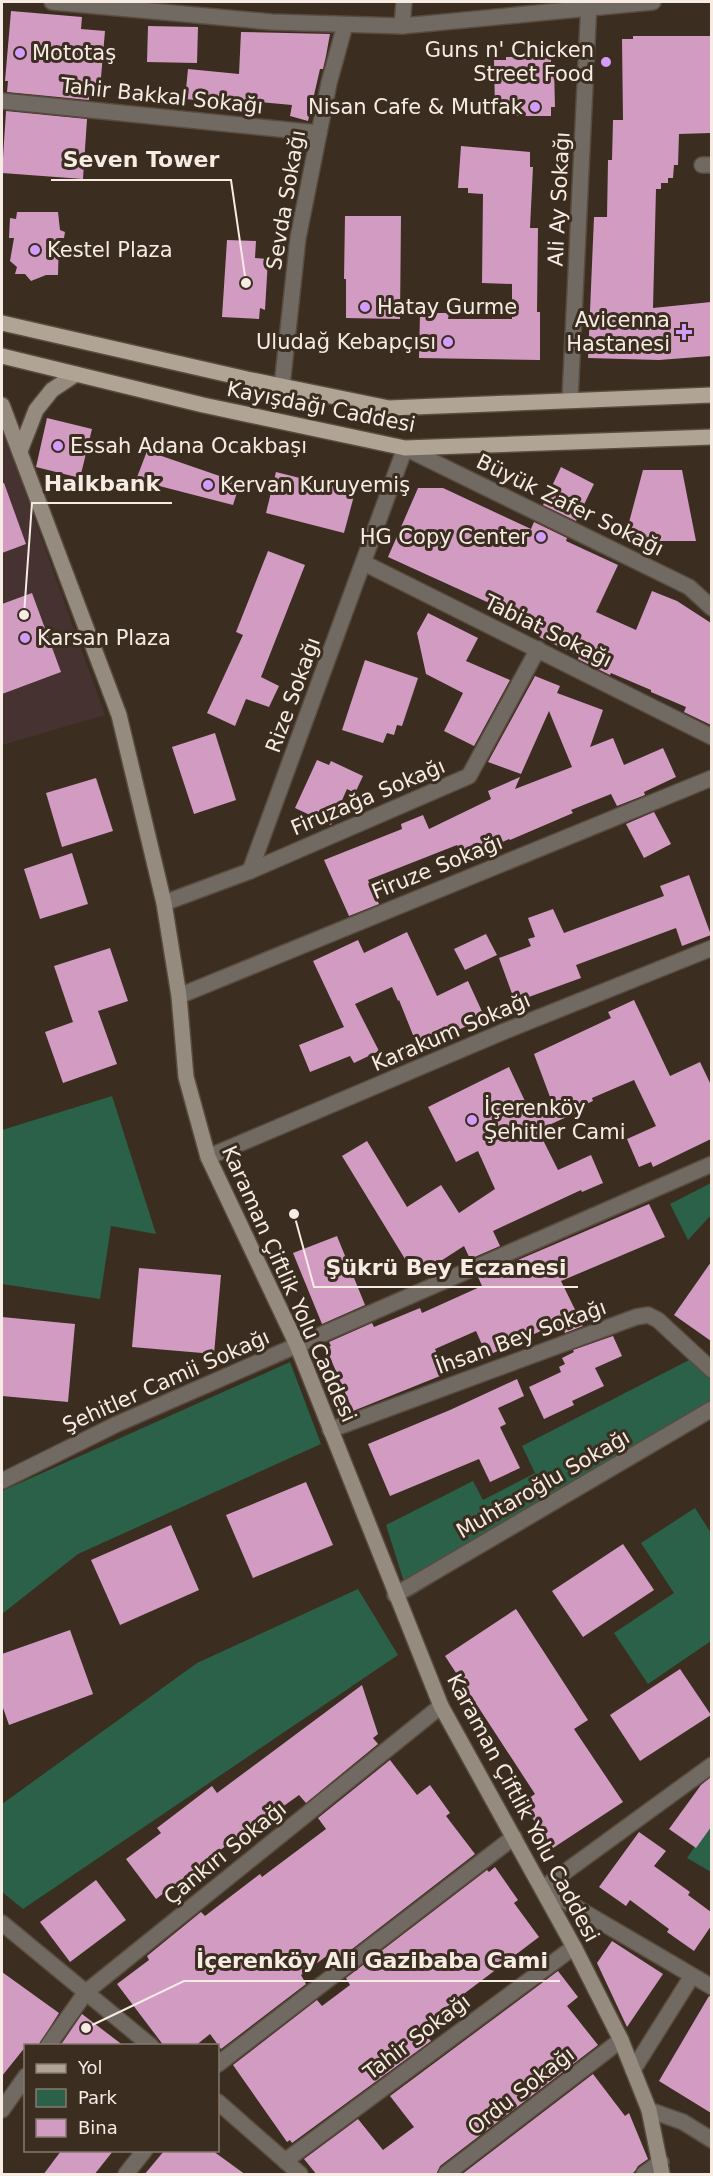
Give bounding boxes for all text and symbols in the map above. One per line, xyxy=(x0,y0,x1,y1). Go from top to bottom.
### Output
place label: Guns n' Chicken Street Food xyxy=(425,38,594,86)
place label: Mototaş xyxy=(32,41,116,65)
marker: Mototaş xyxy=(13,46,27,60)
marker: Guns n' Chicken Street Food xyxy=(599,55,613,69)
street label: Tahir Bakkal Sokağı xyxy=(59,73,264,119)
place label: Nisan Cafe & Mutfak xyxy=(308,95,524,119)
marker: Nisan Cafe & Mutfak xyxy=(528,100,542,114)
street label: Sevda Sokağı xyxy=(262,128,310,272)
street label: Ali Ay Sokağı xyxy=(543,131,575,267)
callout: Seven Tower xyxy=(51,140,231,180)
text: Seven Tower xyxy=(63,147,219,172)
place label: Kestel Plaza xyxy=(47,238,173,262)
marker: Kestel Plaza xyxy=(28,243,42,257)
place label: Hatay Gurme xyxy=(377,295,517,319)
marker: Hatay Gurme xyxy=(358,300,372,314)
place label: Avicenna Hastanesi xyxy=(566,308,670,356)
marker: Avicenna Hastanesi xyxy=(675,323,693,341)
place label: Uludağ Kebapçısı xyxy=(256,330,436,354)
marker: Uludağ Kebapçısı xyxy=(441,335,455,349)
street label: Kayışdağı Caddesi xyxy=(225,377,417,437)
place label: Essah Adana Ocakbaşı xyxy=(70,434,307,458)
marker: Essah Adana Ocakbaşı xyxy=(51,439,65,453)
street label: Büyük Zafer Sokağı xyxy=(473,449,667,561)
callout: Halkbank xyxy=(32,463,172,503)
text: Halkbank xyxy=(44,471,162,496)
place label: Kervan Kuruyemiş xyxy=(220,473,410,497)
marker: Kervan Kuruyemiş xyxy=(201,478,215,492)
place label: HG Copy Center xyxy=(360,525,529,549)
marker: HG Copy Center xyxy=(534,530,548,544)
street label: Tabiat Sokağı xyxy=(479,589,616,672)
place label: Karsan Plaza xyxy=(37,626,171,650)
marker: Karsan Plaza xyxy=(18,631,32,645)
street label: Rize Sokağı xyxy=(261,634,325,756)
street label: Firuzağa Sokağı xyxy=(287,754,449,840)
street label: Firuze Sokağı xyxy=(368,830,506,904)
street label: Karakum Sokağı xyxy=(368,988,534,1076)
place label: İçerenköy Şehitler Cami xyxy=(484,1095,626,1144)
marker: İçerenköy Şehitler Cami xyxy=(465,1113,479,1127)
street label: Karaman Çiftlik Yolu Caddesi xyxy=(217,1142,361,1426)
callout: Şükrü Bey Eczanesi xyxy=(314,1247,578,1287)
text: Şükrü Bey Eczanesi xyxy=(326,1255,566,1280)
street label: İhsan Bey Sokağı xyxy=(432,1294,610,1379)
street label: Şehitler Camii Sokağı xyxy=(59,1324,273,1438)
street label: Muhtaroğlu Sokağı xyxy=(452,1425,634,1543)
street label: Karaman Çiftlik Yolu Caddesi xyxy=(442,1670,604,1946)
street label: Çankırı Sokağı xyxy=(159,1796,291,1910)
callout: İçerenköy Ali Gazibaba Cami xyxy=(184,1941,560,1981)
text: İçerenköy Ali Gazibaba Cami xyxy=(196,1948,548,1973)
street label: Tahir Sokağı xyxy=(358,1989,475,2085)
street label: Ordu Sokağı xyxy=(463,2042,579,2140)
legend xyxy=(24,2044,219,2152)
text: Yol xyxy=(77,2057,103,2078)
text: Park xyxy=(78,2087,117,2108)
text: Bina xyxy=(78,2117,118,2138)

